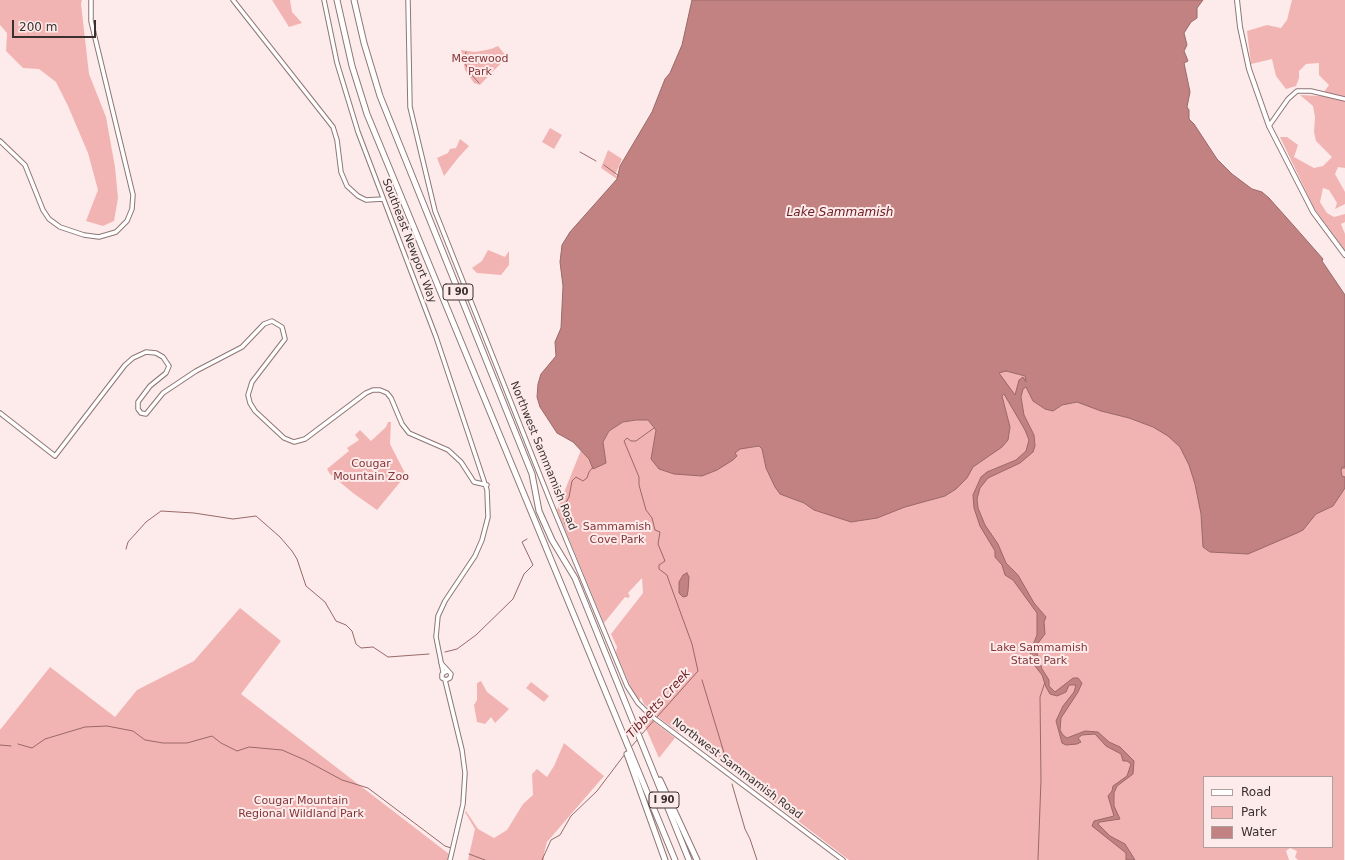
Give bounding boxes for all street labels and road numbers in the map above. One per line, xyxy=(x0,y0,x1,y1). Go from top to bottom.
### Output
street label: Southeast Newport Way xyxy=(379,177,439,305)
road number: I 90 xyxy=(443,284,473,300)
street label: Northwest Sammamish Road xyxy=(507,380,579,532)
street label: Northwest Sammamish Road xyxy=(669,716,805,822)
road number: I 90 xyxy=(649,792,679,808)

